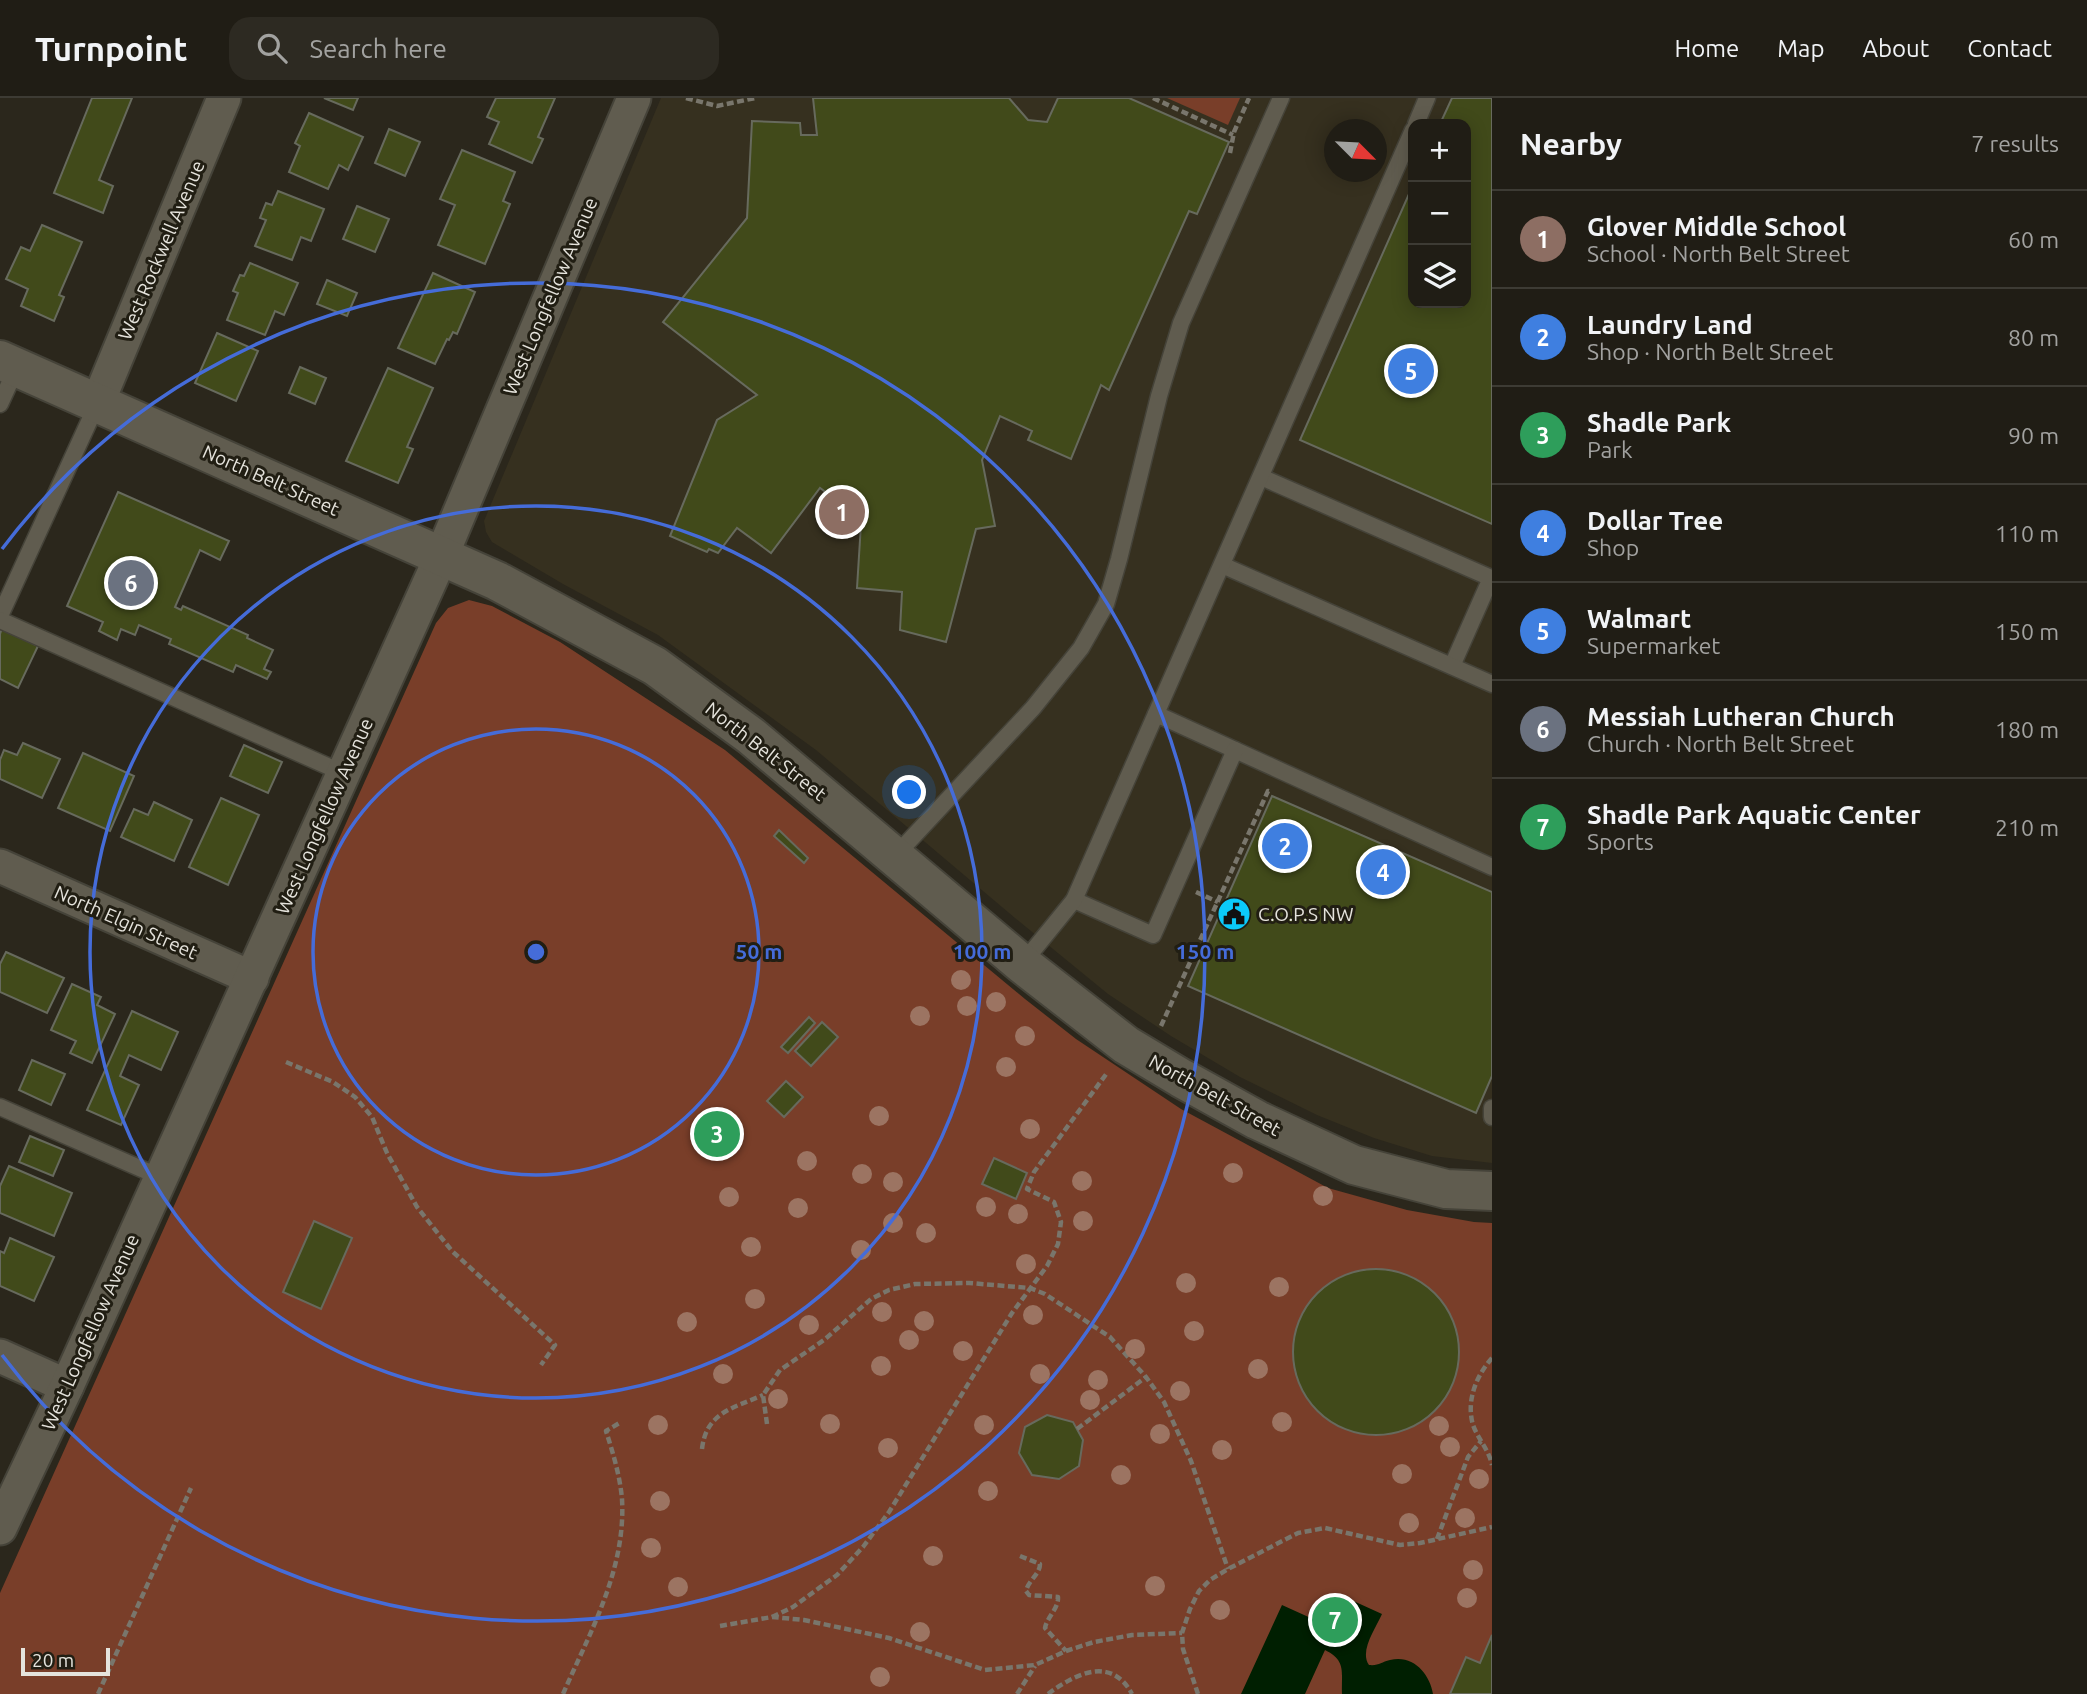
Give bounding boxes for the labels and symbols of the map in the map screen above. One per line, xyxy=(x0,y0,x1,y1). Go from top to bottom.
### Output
north arrow xyxy=(1324,119,1387,182)
street label: West Rockwell Avenue xyxy=(113,157,209,343)
street label: West Longfellow Avenue xyxy=(498,194,602,398)
pin: 5 xyxy=(1388,345,1434,397)
street label: North Belt Street xyxy=(199,440,343,520)
pin: 1 xyxy=(819,486,865,538)
pin: 6 xyxy=(108,557,154,609)
street label: North Belt Street xyxy=(701,697,831,805)
street label: West Longfellow Avenue xyxy=(271,715,377,917)
your location xyxy=(892,775,926,809)
pin: 2 xyxy=(1262,820,1308,872)
pin: 4 xyxy=(1360,846,1406,898)
street label: North Elgin Street xyxy=(51,881,201,964)
public building icon: C.O.P.S NW xyxy=(1215,895,1253,933)
place label: C.O.P.S NW xyxy=(1258,903,1353,925)
text: 50 m xyxy=(736,939,782,963)
text: 100 m xyxy=(953,939,1011,963)
text: 150 m xyxy=(1176,939,1234,963)
centre of rings xyxy=(524,940,548,964)
street label: North Belt Street xyxy=(1145,1050,1285,1140)
pin: 3 xyxy=(694,1108,740,1160)
street label: West Longfellow Avenue xyxy=(37,1231,143,1433)
pin: 7 xyxy=(1312,1594,1358,1646)
scale bar xyxy=(21,1645,110,1677)

